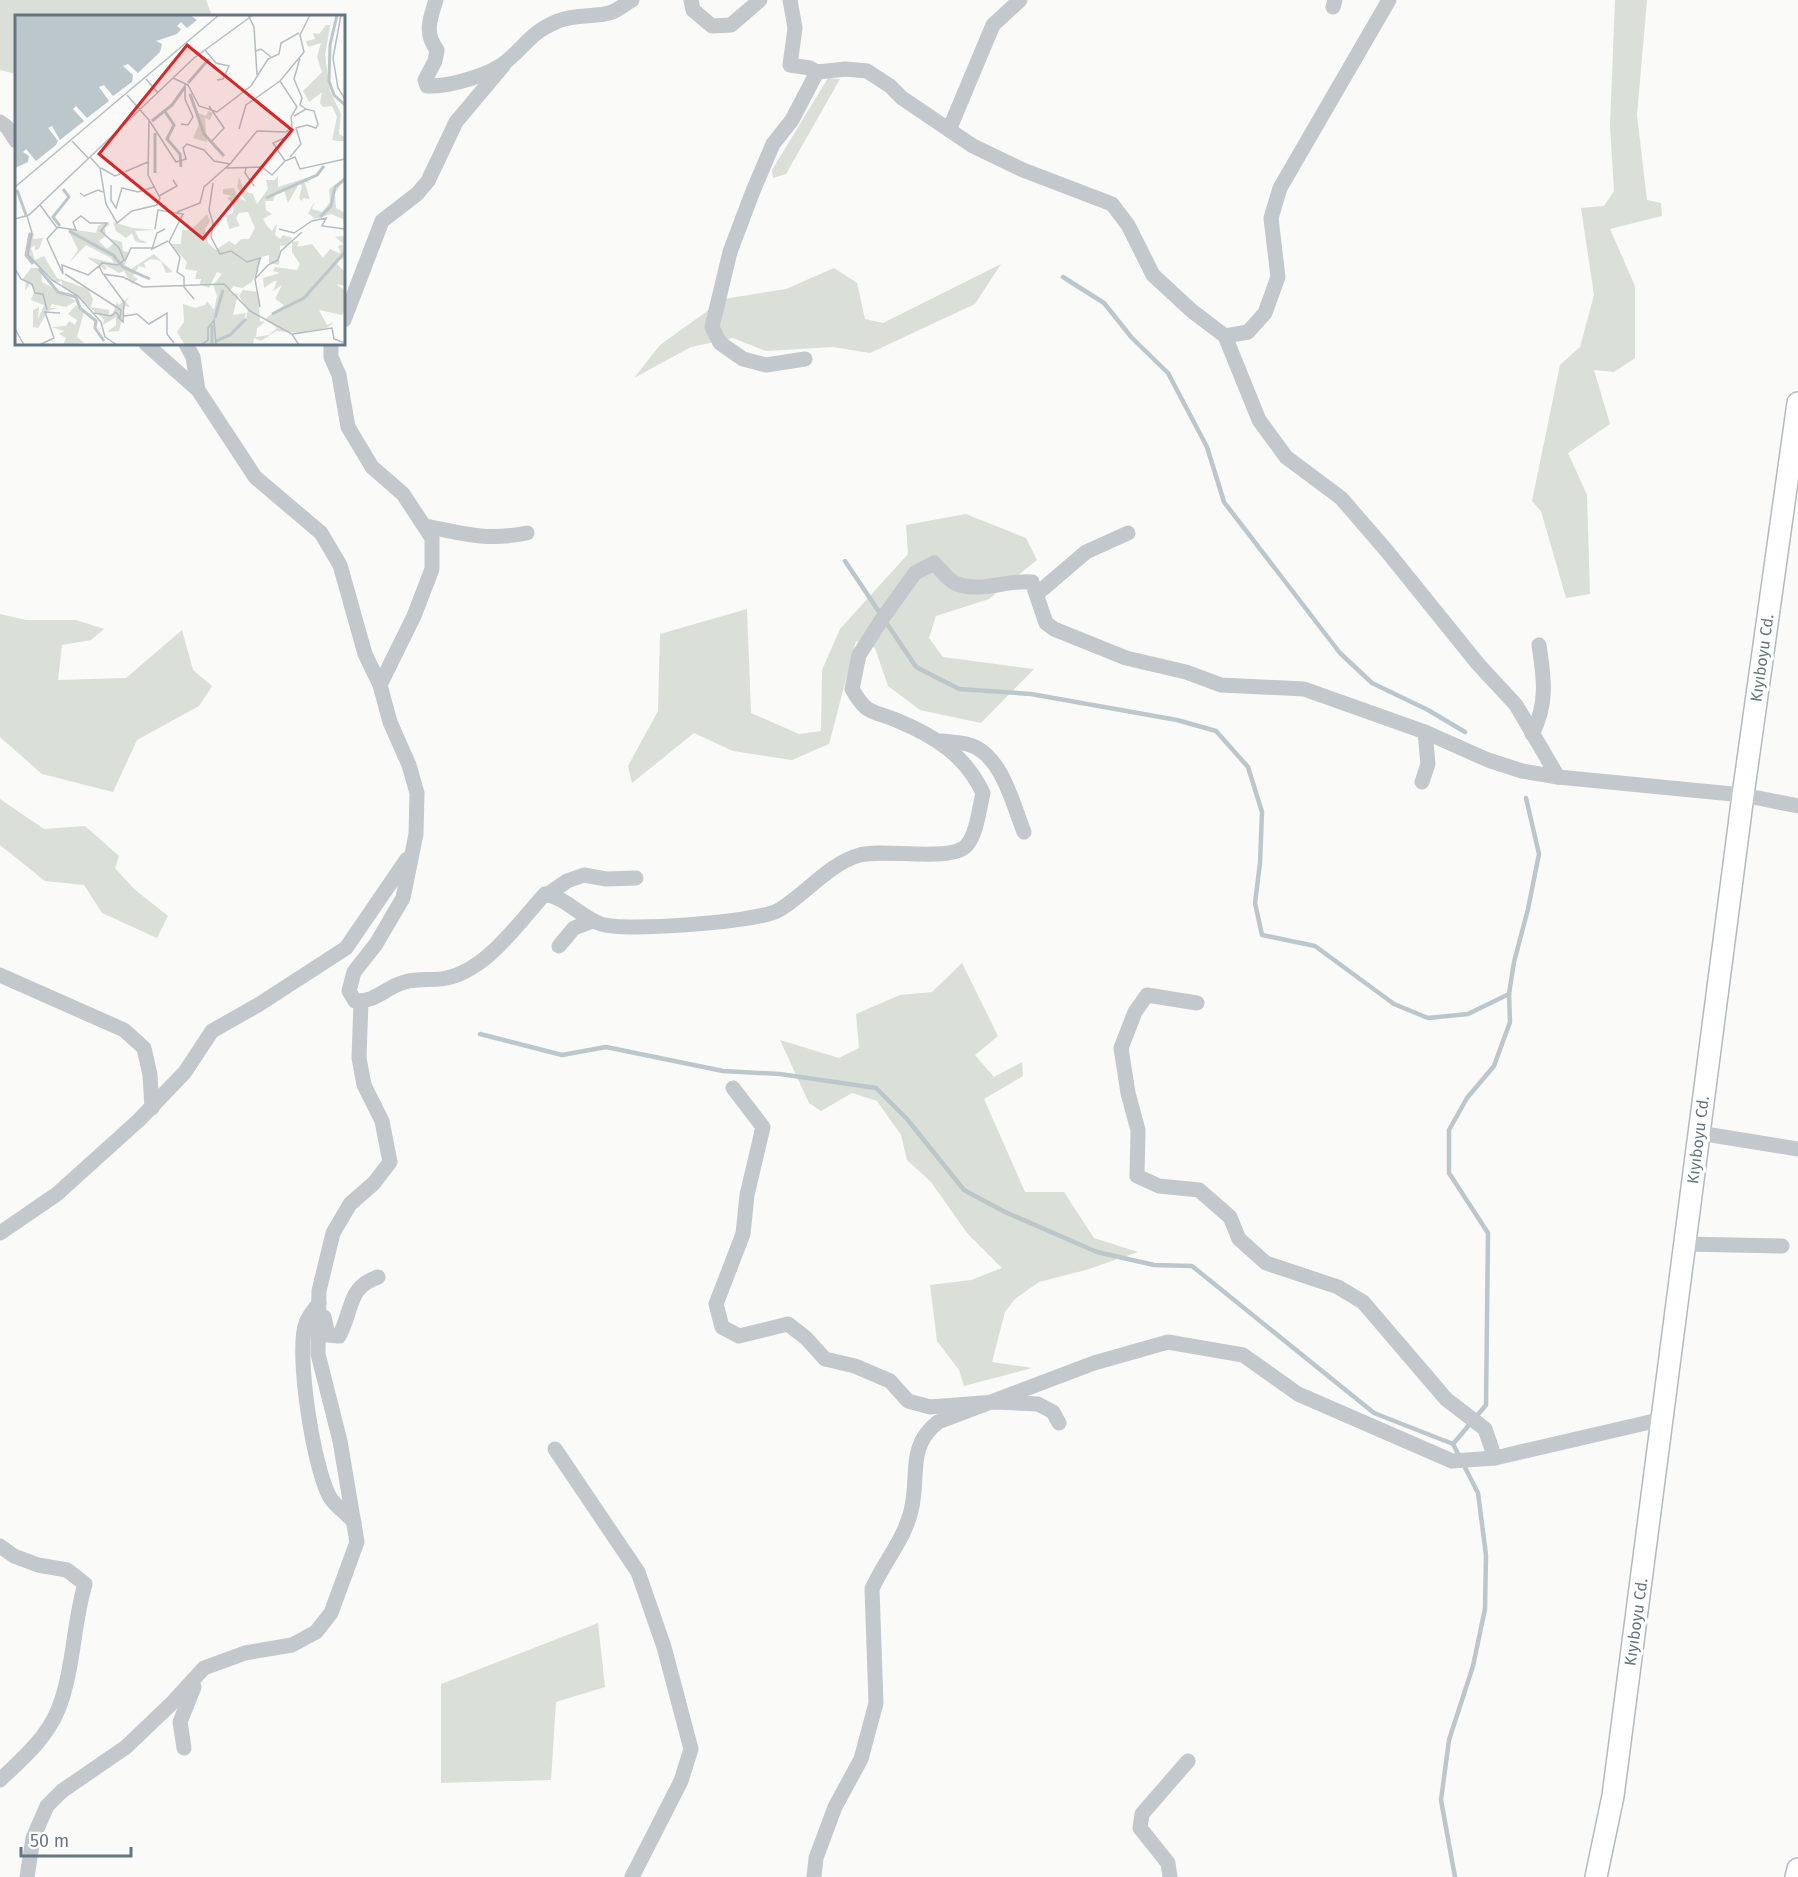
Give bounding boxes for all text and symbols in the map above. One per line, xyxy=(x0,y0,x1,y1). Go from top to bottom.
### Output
inset map xyxy=(15,15,345,345)
street label: Kıyıboyu Cd. xyxy=(1746,613,1778,703)
street label: Kıyıboyu Cd. xyxy=(1683,1095,1713,1185)
street label: Kıyıboyu Cd. xyxy=(1620,1577,1652,1667)
scale bar xyxy=(21,1820,130,1858)
text: 50 m xyxy=(30,1830,69,1852)

